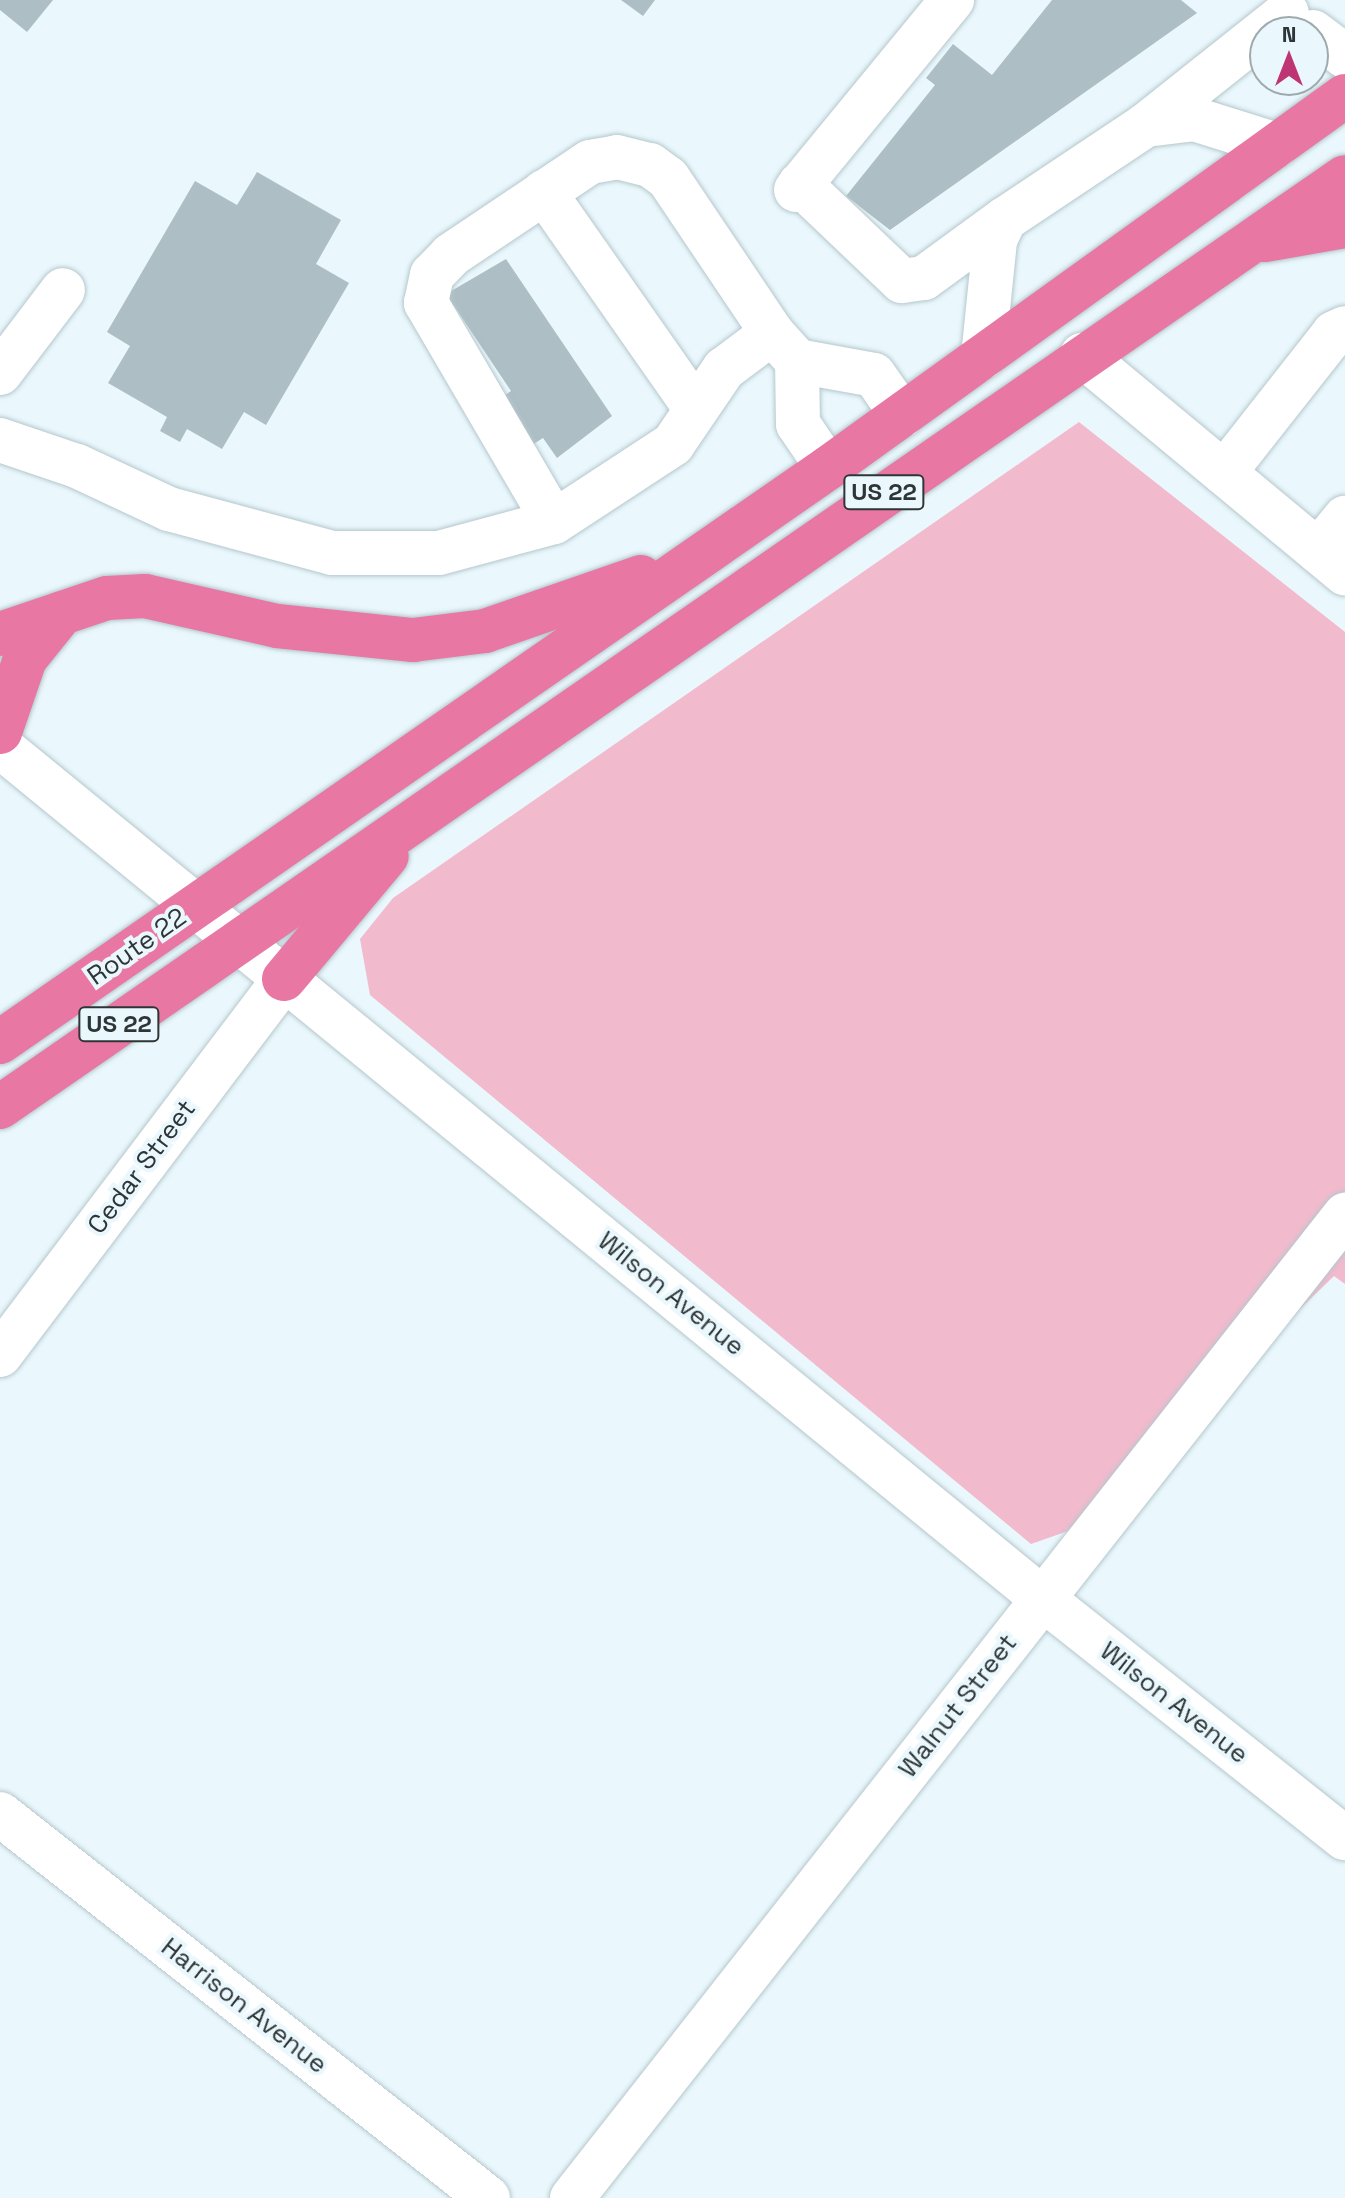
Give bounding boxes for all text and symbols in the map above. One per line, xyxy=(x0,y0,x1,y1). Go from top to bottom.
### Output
north arrow xyxy=(1249,16,1329,96)
text: N xyxy=(1282,20,1296,48)
road number: US 22 xyxy=(842,472,926,512)
street label: Route 22 xyxy=(82,902,192,992)
road number: US 22 xyxy=(77,1004,161,1044)
street label: Cedar Street xyxy=(81,1094,203,1240)
street label: Wilson Avenue xyxy=(591,1225,751,1363)
street label: Walnut Street xyxy=(892,1628,1024,1784)
street label: Wilson Avenue xyxy=(1094,1635,1254,1771)
street label: Harrison Avenue xyxy=(155,1931,333,2081)

